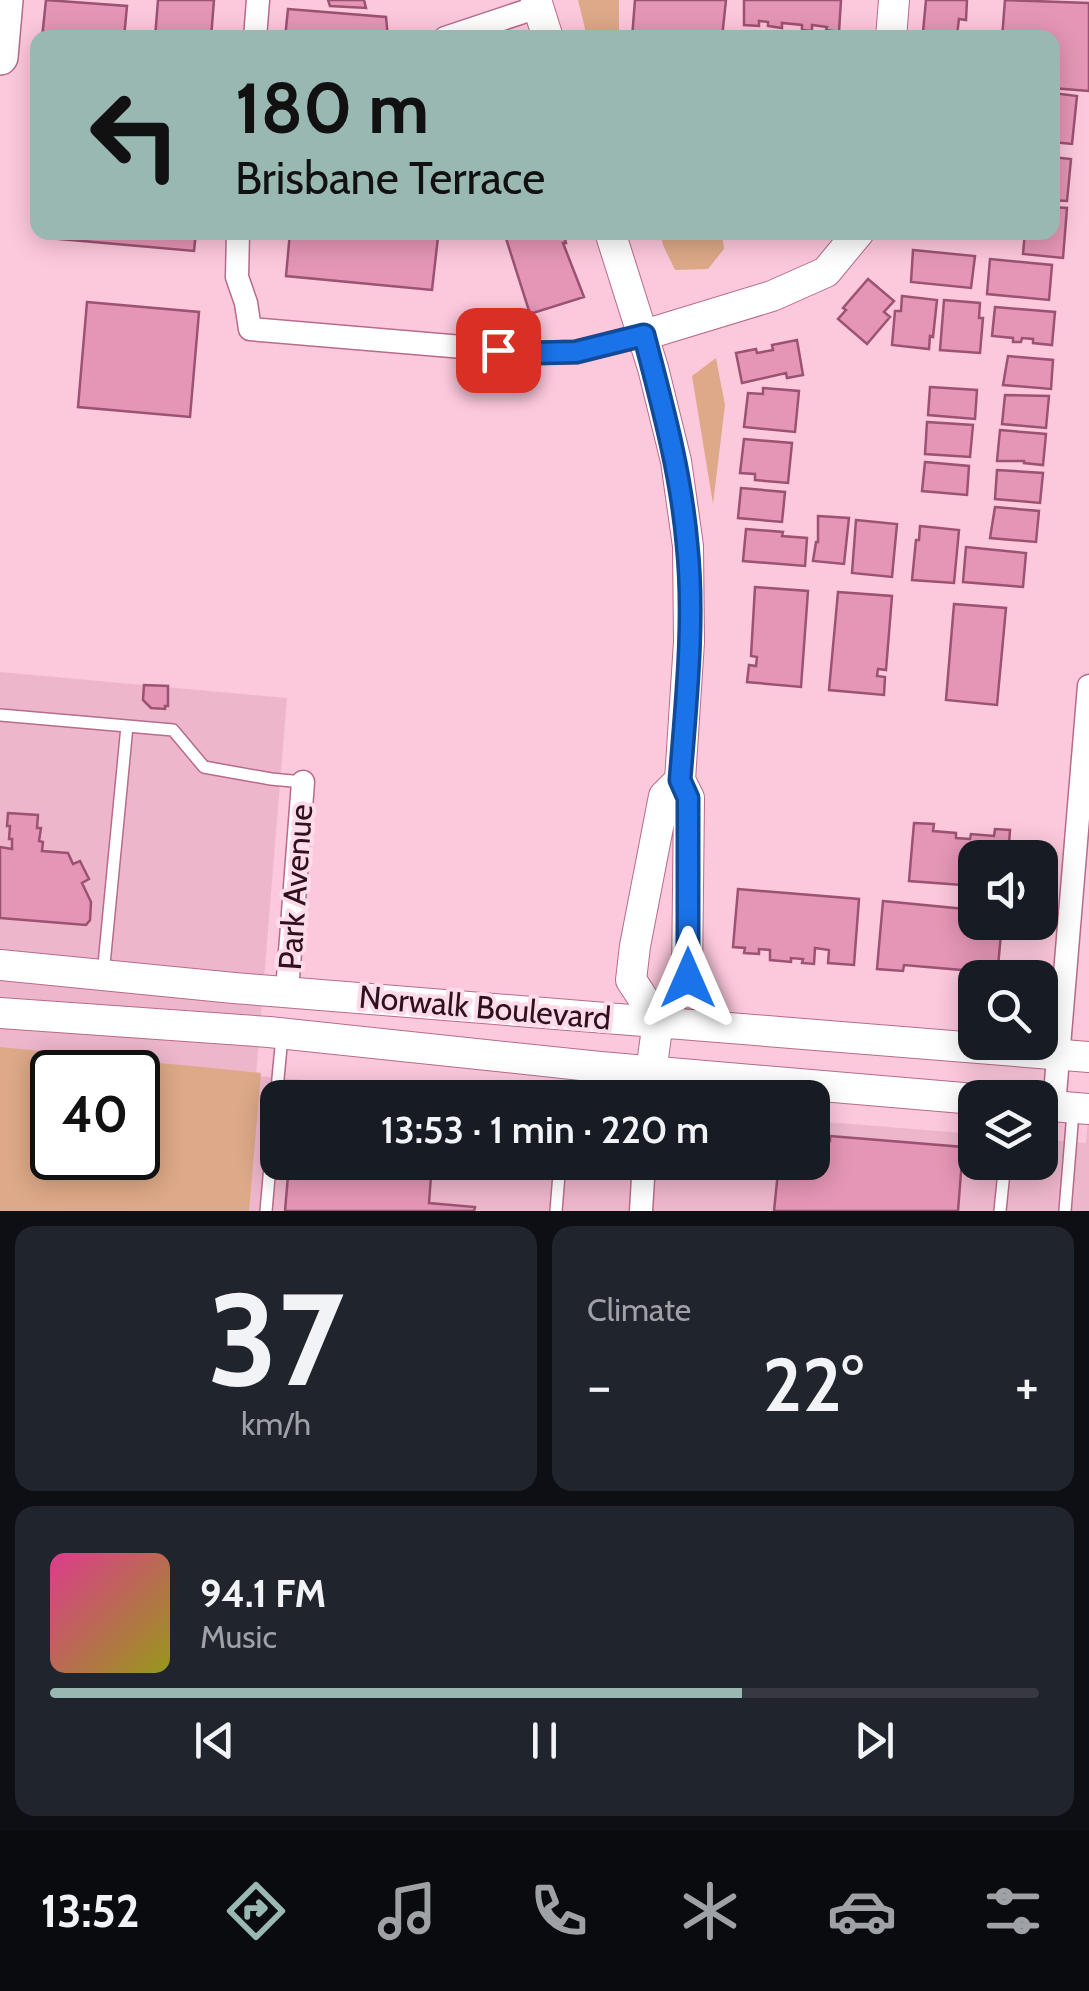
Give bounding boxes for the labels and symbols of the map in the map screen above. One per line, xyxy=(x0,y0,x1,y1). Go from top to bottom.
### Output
pin xyxy=(456,308,541,393)
street label: Park Avenue xyxy=(270,803,320,971)
position arrow xyxy=(636,926,740,1030)
street label: Norwalk Boulevard xyxy=(357,977,613,1037)
speed limit sign: 40 xyxy=(30,1050,160,1180)

